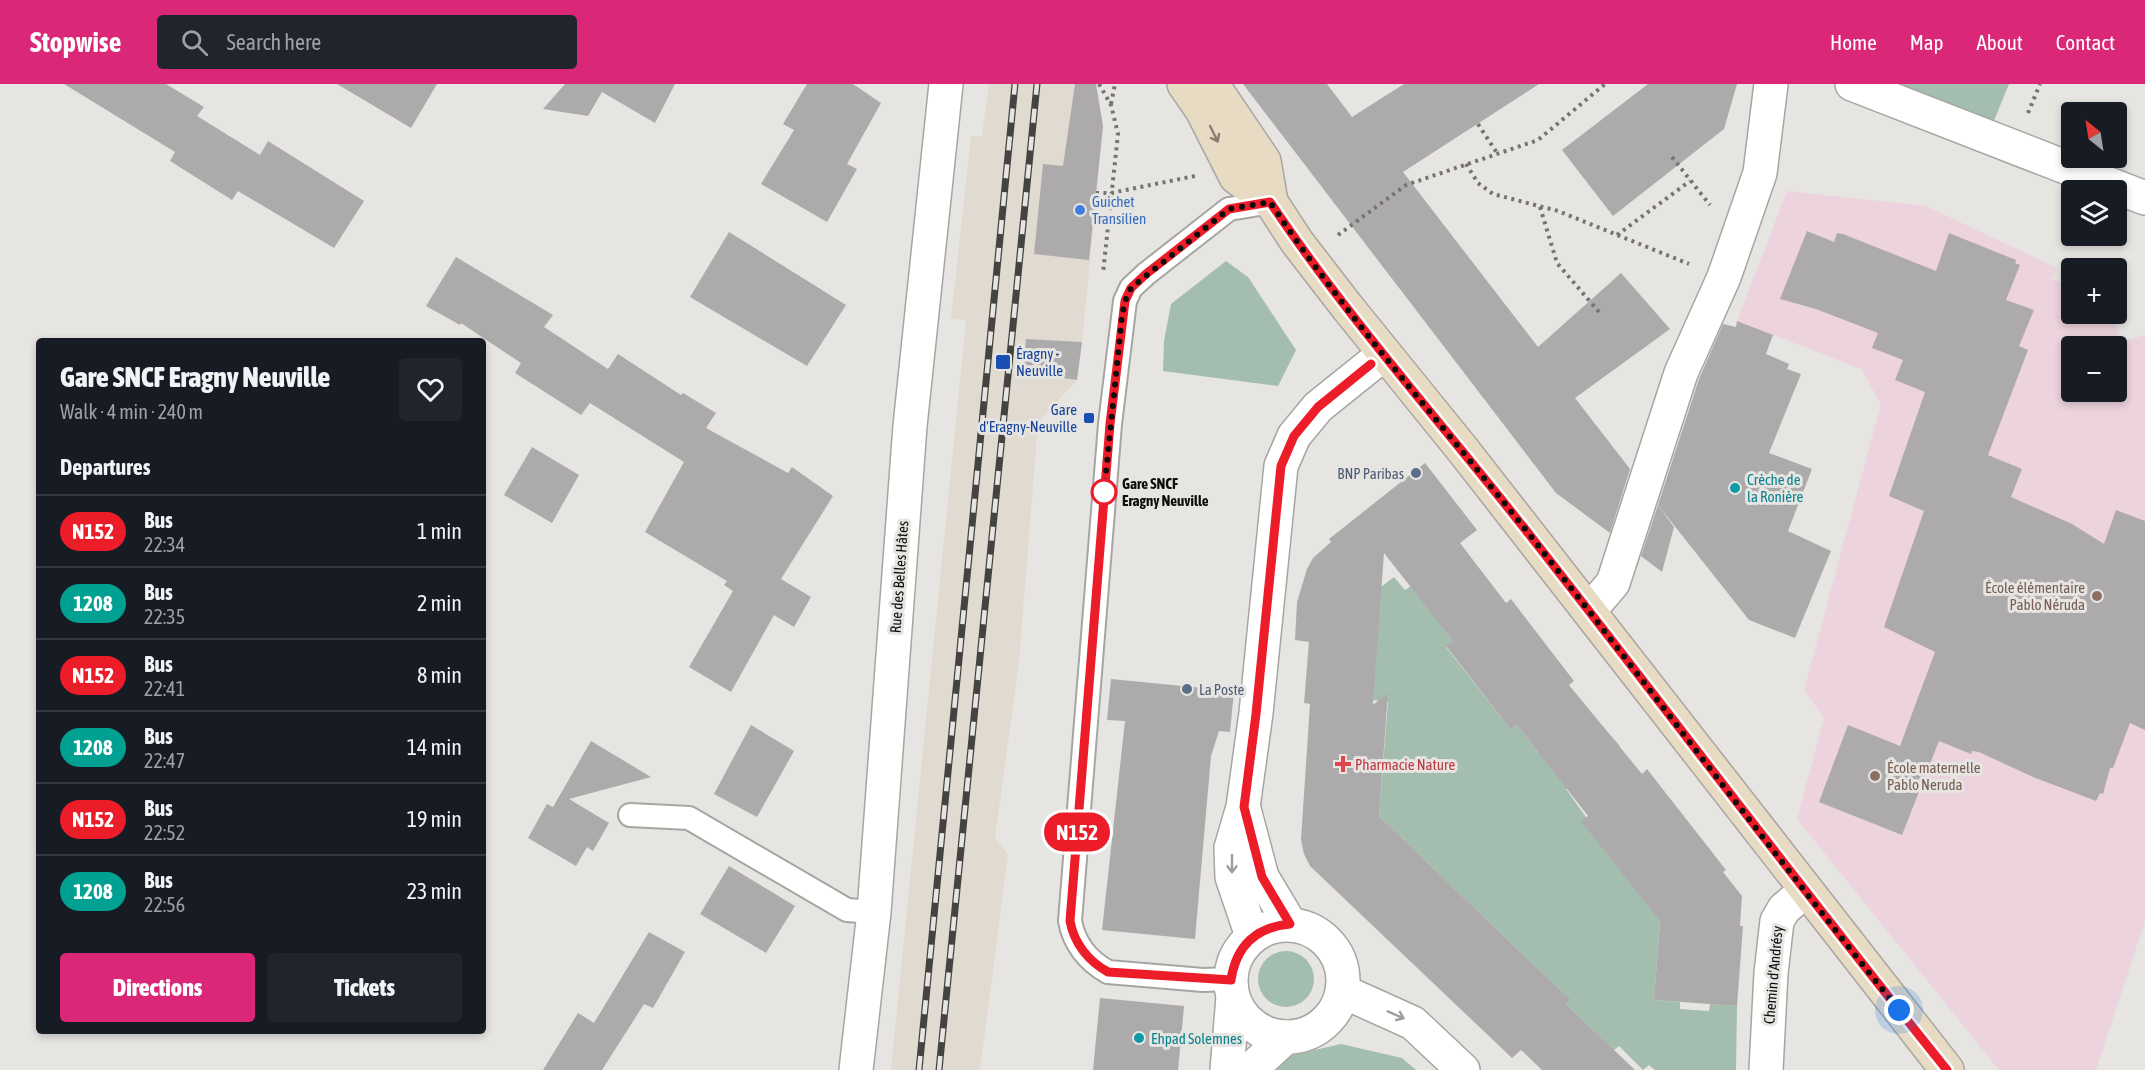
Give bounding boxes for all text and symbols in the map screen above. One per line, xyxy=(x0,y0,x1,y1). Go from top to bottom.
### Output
search box xyxy=(157,15,577,69)
text: Stopwise xyxy=(30,26,121,58)
icon: search xyxy=(178,26,211,59)
text: Search here xyxy=(226,29,321,55)
text: Home xyxy=(1830,30,1877,54)
text: Map xyxy=(1910,30,1944,54)
text: About xyxy=(1977,30,2023,54)
text: Contact xyxy=(2056,30,2115,54)
north arrow xyxy=(2061,102,2127,168)
map controls xyxy=(2061,102,2127,402)
one-way arrow xyxy=(1209,124,1221,142)
button: layers xyxy=(2061,180,2127,246)
place label: Guichet Transilien xyxy=(1092,193,1146,227)
marker: Guichet Transilien xyxy=(1073,203,1087,217)
button: + xyxy=(2061,258,2127,324)
button: − xyxy=(2061,336,2127,402)
place label: Éragny - Neuville xyxy=(1016,345,1063,379)
marker: Éragny - Neuville xyxy=(994,353,1012,371)
button: heart xyxy=(399,358,462,421)
text: Gare SNCF Eragny Neuville xyxy=(60,361,330,393)
text: Walk · 4 min · 240 m xyxy=(60,400,203,423)
place label: Gare d'Eragny-Neuville xyxy=(979,401,1077,435)
marker: Gare d'Eragny-Neuville xyxy=(1082,411,1096,425)
text: Departures xyxy=(60,454,150,480)
place label: BNP Paribas xyxy=(1337,465,1404,482)
marker: BNP Paribas xyxy=(1409,466,1423,480)
place label: Crèche de la Ronière xyxy=(1747,471,1804,505)
place label: Gare SNCF Eragny Neuville xyxy=(1122,475,1209,509)
marker: Gare SNCF Eragny Neuville xyxy=(1091,479,1117,505)
marker: Crèche de la Ronière xyxy=(1728,481,1742,495)
text: Bus xyxy=(144,507,173,533)
text: 1 min xyxy=(417,518,462,544)
text: N152 xyxy=(72,519,114,543)
street label: Rue des Belles Hâtes xyxy=(887,520,911,634)
text: 22:34 xyxy=(144,533,185,556)
text: Bus xyxy=(144,579,173,605)
place label: École élémentaire Pablo Néruda xyxy=(1985,579,2085,613)
marker: École élémentaire Pablo Néruda xyxy=(2090,589,2104,603)
text: 2 min xyxy=(417,590,462,616)
text: 1208 xyxy=(73,591,113,615)
text: 22:35 xyxy=(144,605,185,628)
text: Bus xyxy=(144,651,173,677)
text: 8 min xyxy=(417,662,462,688)
text: N152 xyxy=(72,663,114,687)
text: 22:41 xyxy=(144,677,185,700)
place label: La Poste xyxy=(1199,681,1245,698)
marker: La Poste xyxy=(1180,682,1194,696)
text: Bus xyxy=(144,723,173,749)
text: 14 min xyxy=(407,734,462,760)
text: 1208 xyxy=(73,735,113,759)
text: 22:47 xyxy=(144,749,185,772)
place label: Pharmacie Nature xyxy=(1355,756,1455,773)
marker: Pharmacie Nature xyxy=(1336,757,1350,771)
place label: École maternelle Pablo Neruda xyxy=(1887,759,1981,793)
marker: École maternelle Pablo Neruda xyxy=(1868,769,1882,783)
text: Bus xyxy=(144,795,173,821)
text: 19 min xyxy=(407,806,462,832)
text: N152 xyxy=(72,807,114,831)
line badge: N152 xyxy=(1035,812,1119,852)
text: N152 xyxy=(1056,820,1098,844)
text: 22:52 xyxy=(144,821,185,844)
one-way arrow xyxy=(1226,853,1238,873)
text: Bus xyxy=(144,867,173,893)
text: 23 min xyxy=(407,878,462,904)
text: 1208 xyxy=(73,879,113,903)
text: 22:56 xyxy=(144,893,185,916)
street label: Chemin d'Andrésy xyxy=(1760,925,1786,1025)
button: Directions xyxy=(60,953,255,1022)
button: Tickets xyxy=(267,953,462,1022)
your location xyxy=(1884,995,1914,1025)
one-way arrow xyxy=(1386,1010,1404,1022)
place label: Ehpad Solemnes xyxy=(1151,1030,1242,1047)
marker: Ehpad Solemnes xyxy=(1132,1031,1146,1045)

